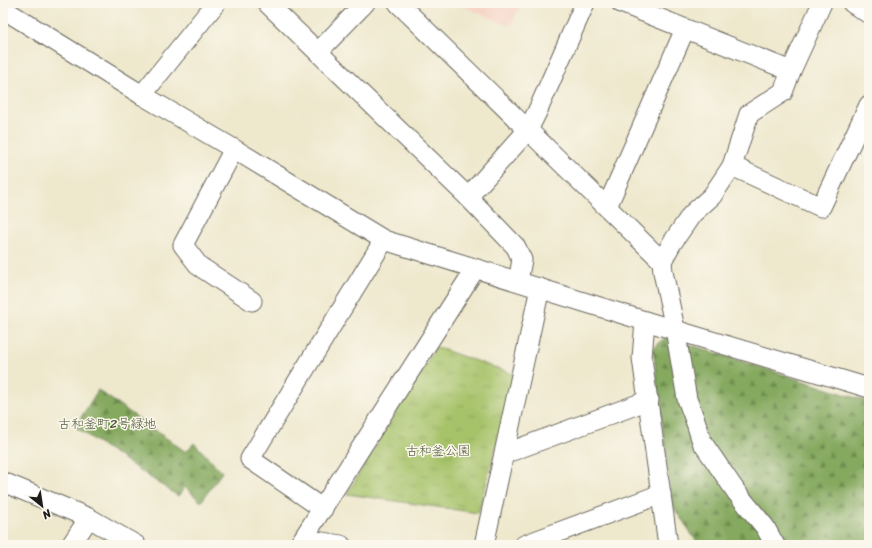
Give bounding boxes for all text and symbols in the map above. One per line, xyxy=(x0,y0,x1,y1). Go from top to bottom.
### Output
park label: 古和釜町2号緑地 xyxy=(58,412,156,435)
park label: 古和釜公園 xyxy=(405,439,471,462)
north arrow xyxy=(22,486,62,526)
text: N xyxy=(38,504,56,525)

